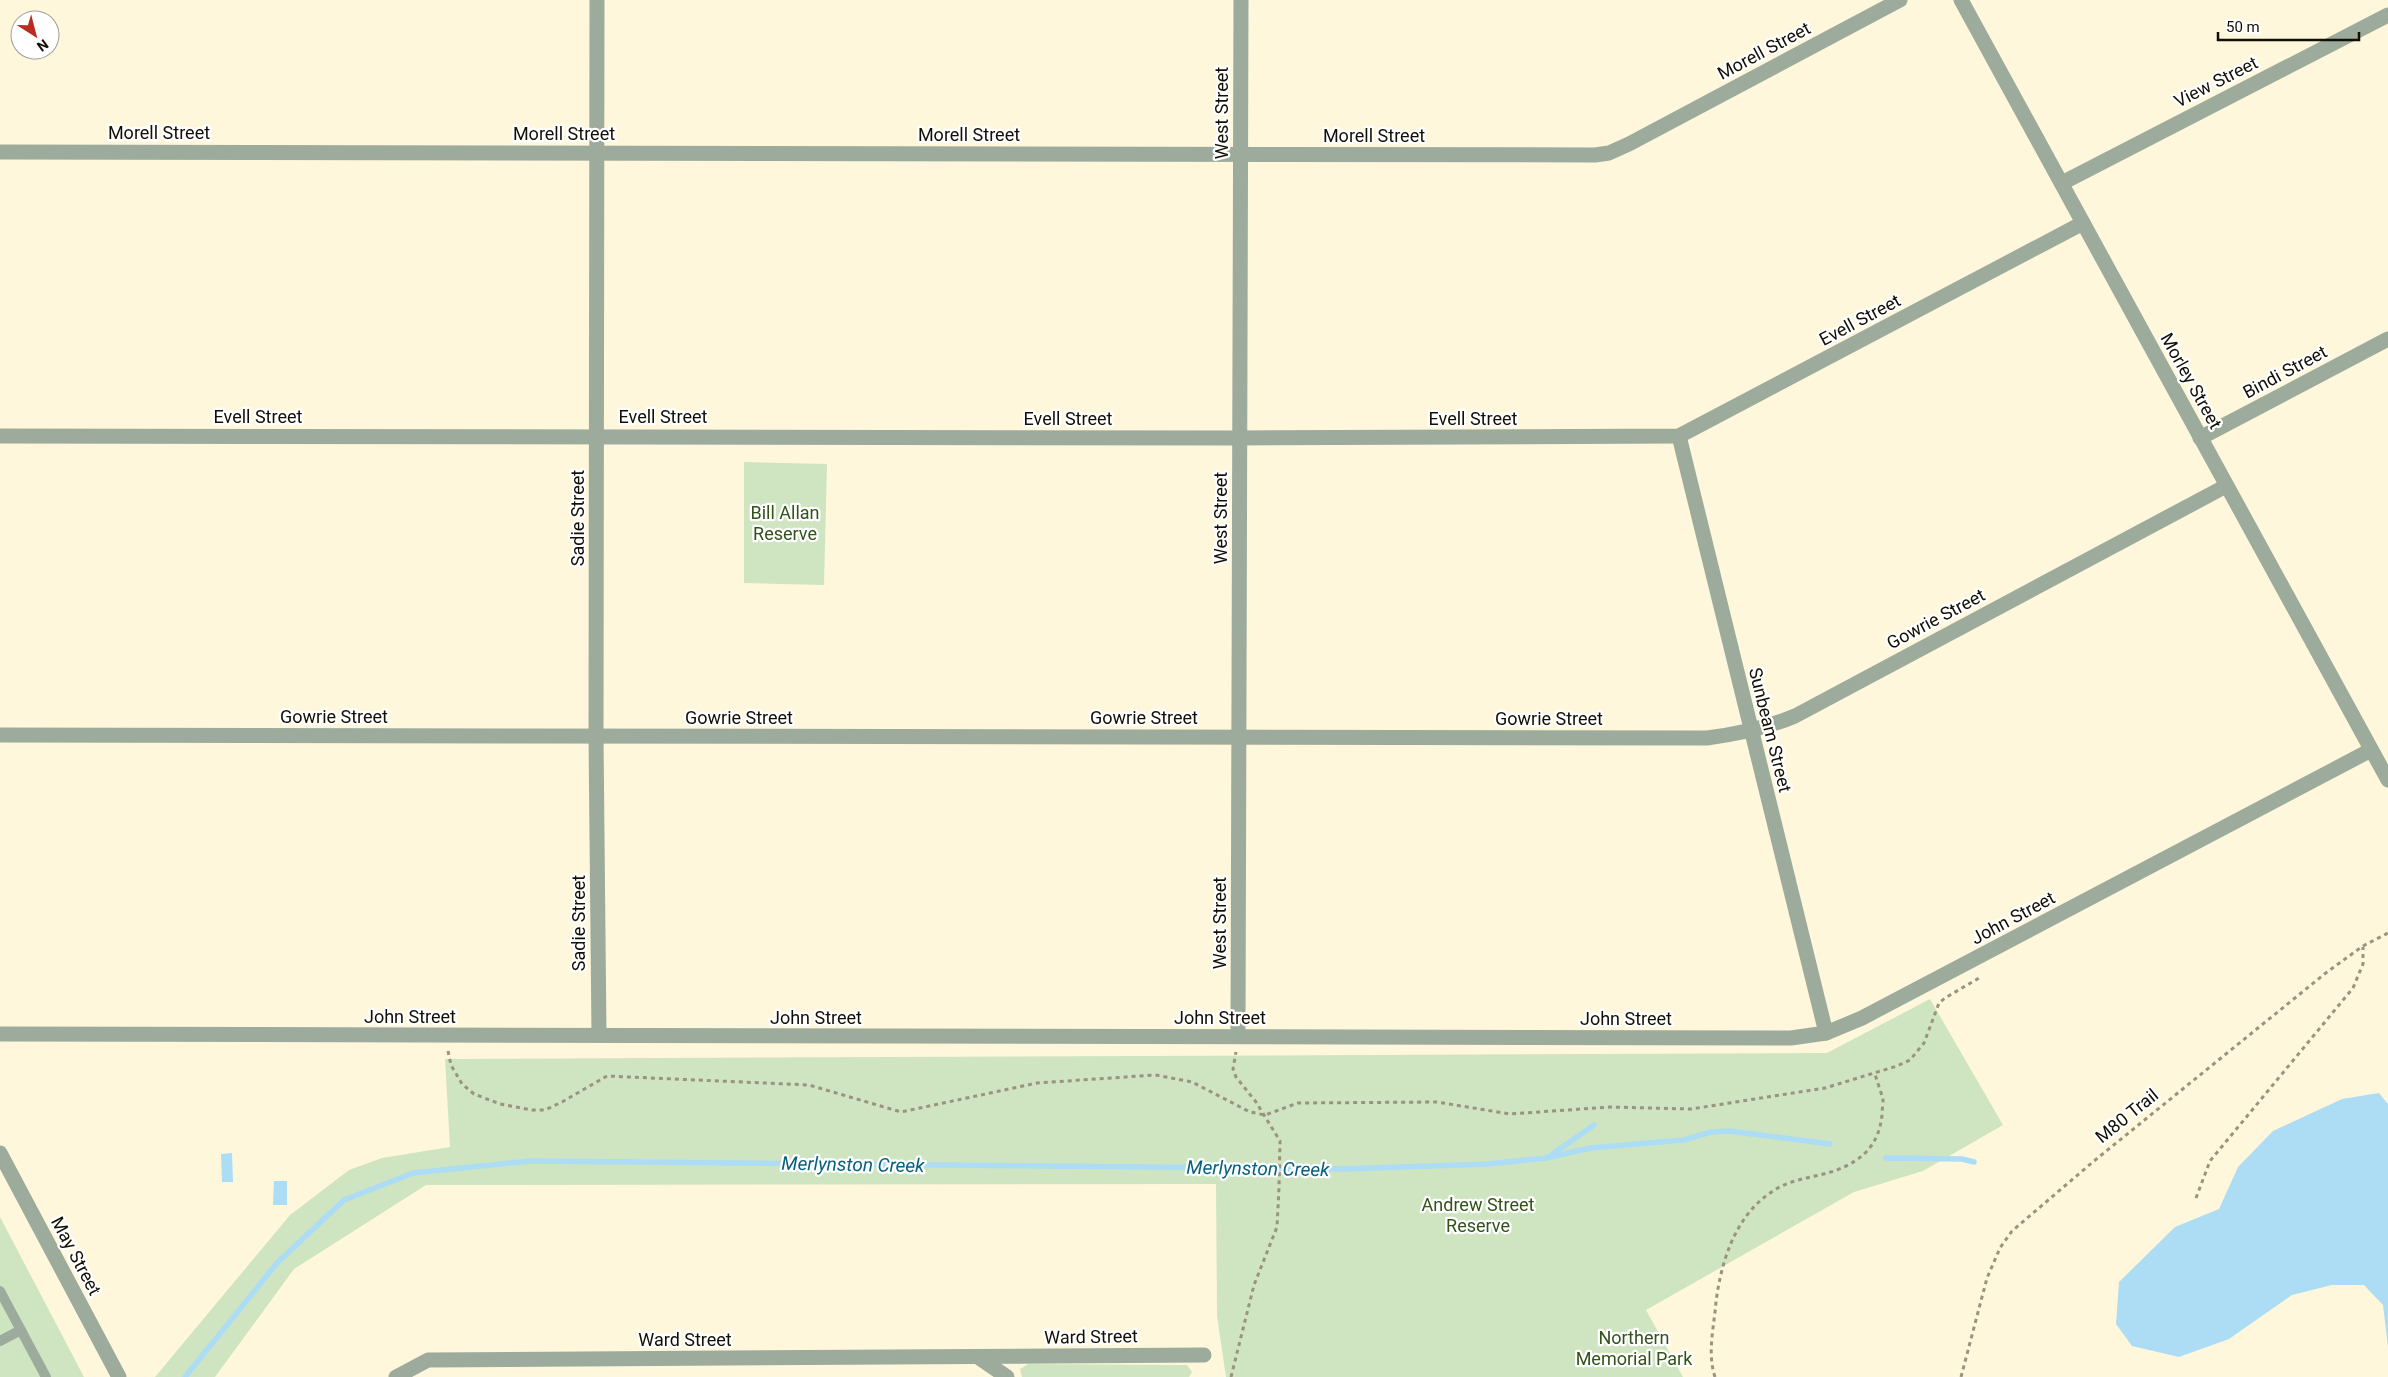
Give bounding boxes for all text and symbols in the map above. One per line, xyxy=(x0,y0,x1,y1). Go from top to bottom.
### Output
north arrow xyxy=(10,10,60,60)
scale bar xyxy=(2218,10,2359,42)
street label: Morell Street xyxy=(1714,17,1814,84)
text: 50 m xyxy=(2226,18,2260,36)
text: N xyxy=(34,36,51,55)
street label: View Street xyxy=(2171,52,2261,112)
street label: West Street xyxy=(1211,67,1232,159)
street label: Morell Street xyxy=(108,122,210,143)
street label: Morell Street xyxy=(513,123,615,144)
street label: Morell Street xyxy=(918,124,1020,145)
street label: Morell Street xyxy=(1323,125,1425,146)
street label: Evell Street xyxy=(1816,289,1904,350)
street label: Morley Street xyxy=(2156,329,2226,432)
street label: Bindi Street xyxy=(2239,341,2330,402)
street label: Evell Street xyxy=(214,406,303,427)
street label: Evell Street xyxy=(619,406,708,427)
street label: Evell Street xyxy=(1024,408,1113,429)
street label: Evell Street xyxy=(1429,408,1518,429)
street label: Sadie Street xyxy=(567,470,588,566)
street label: West Street xyxy=(1210,472,1231,564)
park label: Bill Allan Reserve xyxy=(750,502,820,544)
street label: Gowrie Street xyxy=(1883,584,1988,653)
street label: Sunbeam Street xyxy=(1745,665,1796,794)
street label: Gowrie Street xyxy=(280,706,388,727)
street label: Gowrie Street xyxy=(685,707,793,728)
street label: Gowrie Street xyxy=(1090,707,1198,728)
street label: Gowrie Street xyxy=(1495,708,1603,729)
street label: Sadie Street xyxy=(568,875,589,971)
street label: West Street xyxy=(1209,877,1230,969)
street label: John Street xyxy=(1967,887,2058,948)
street label: John Street xyxy=(364,1006,456,1027)
street label: John Street xyxy=(770,1007,862,1028)
street label: John Street xyxy=(1174,1007,1266,1028)
street label: John Street xyxy=(1580,1008,1672,1029)
street label: M80 Trail xyxy=(2091,1084,2162,1147)
water label: Merlynston Creek xyxy=(781,1152,925,1177)
water label: Merlynston Creek xyxy=(1186,1156,1330,1181)
park label: Andrew Street Reserve xyxy=(1422,1194,1535,1236)
street label: May Street xyxy=(47,1213,106,1299)
street label: Ward Street xyxy=(1044,1325,1138,1348)
park label: Northern Memorial Park xyxy=(1576,1327,1693,1369)
street label: Ward Street xyxy=(638,1329,732,1350)

